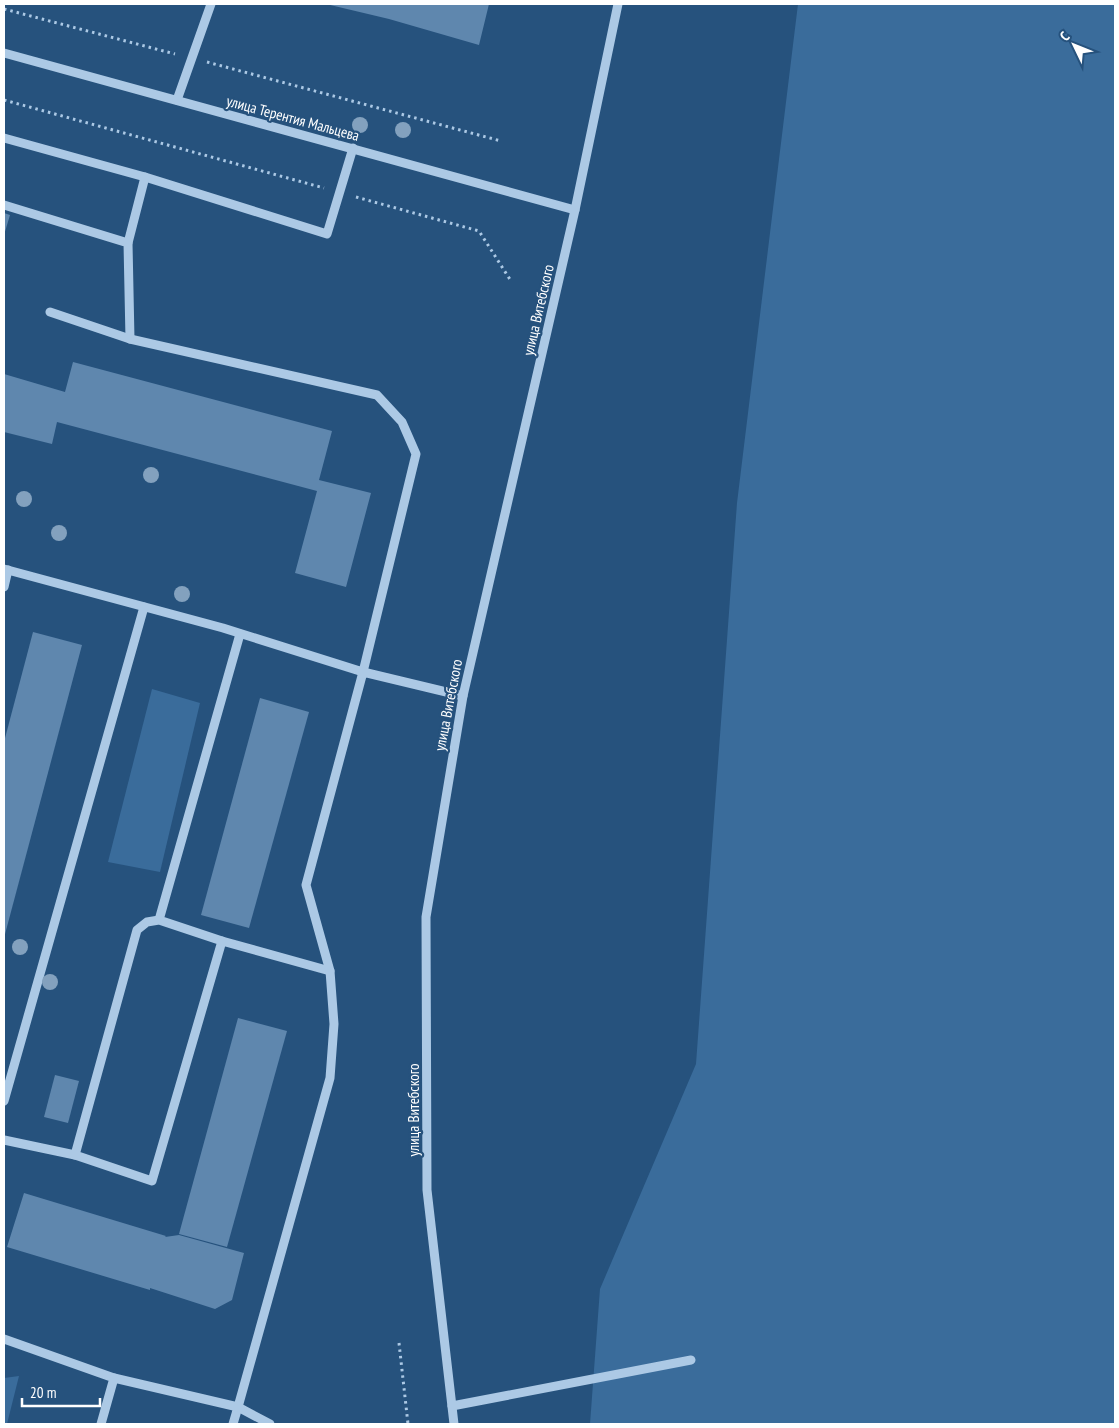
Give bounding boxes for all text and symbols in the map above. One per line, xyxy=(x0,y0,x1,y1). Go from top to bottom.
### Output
north arrow xyxy=(1049,20,1099,70)
text: С xyxy=(1056,27,1074,45)
street label: улица Терентия Мальцева xyxy=(225,91,361,145)
street label: улица Витебского xyxy=(518,262,558,358)
street label: улица Витебского xyxy=(430,657,466,753)
street label: улица Витебского xyxy=(404,1063,423,1157)
scale bar xyxy=(22,1376,100,1408)
text: 20 m xyxy=(30,1383,56,1402)

